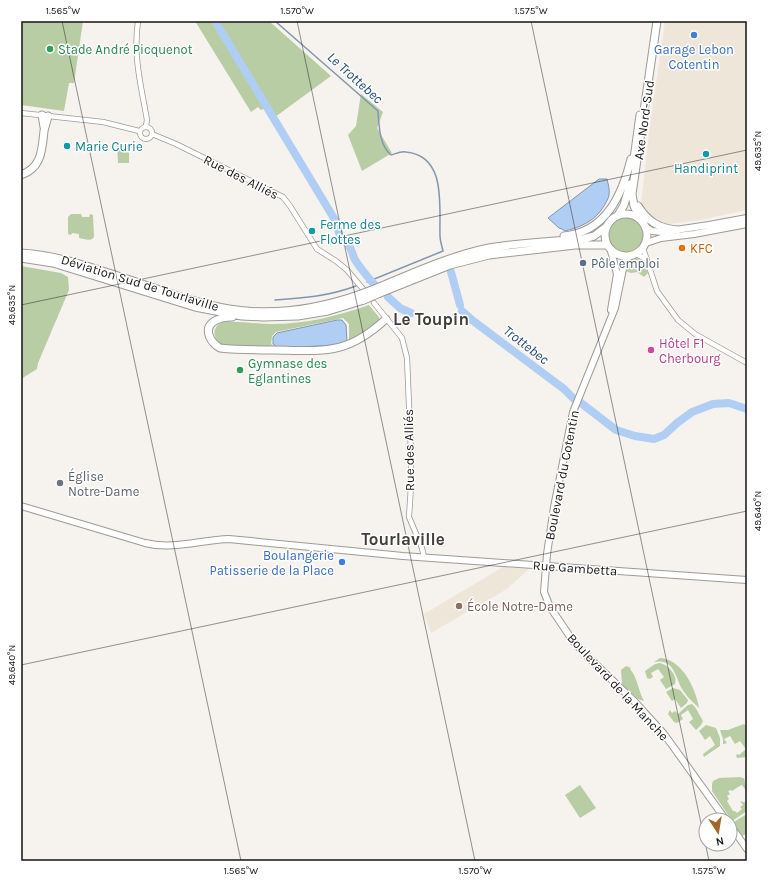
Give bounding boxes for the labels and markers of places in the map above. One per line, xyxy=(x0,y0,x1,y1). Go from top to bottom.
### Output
marker: Garage Lebon Cotentin xyxy=(689,30,699,40)
place label: Stade André Picquenot xyxy=(58,42,193,58)
place label: Garage Lebon Cotentin xyxy=(654,42,734,72)
marker: Stade André Picquenot xyxy=(45,44,55,54)
place label: Marie Curie xyxy=(75,139,143,154)
marker: Marie Curie xyxy=(62,141,72,151)
marker: Handiprint xyxy=(701,149,711,159)
place label: Handiprint xyxy=(674,161,738,176)
place label: Ferme des Flottes xyxy=(320,217,381,247)
marker: Ferme des Flottes xyxy=(307,226,317,236)
place label: KFC xyxy=(690,241,713,256)
marker: KFC xyxy=(677,243,687,253)
place label: Pôle emploi xyxy=(591,256,660,271)
marker: Pôle emploi xyxy=(578,258,588,268)
place label: Hôtel F1 Cherbourg xyxy=(659,336,721,366)
marker: Hôtel F1 Cherbourg xyxy=(646,345,656,355)
place label: Gymnase des Eglantines xyxy=(248,356,328,386)
marker: Gymnase des Eglantines xyxy=(235,365,245,375)
place label: Église Notre-Dame xyxy=(68,467,140,499)
marker: Église Notre-Dame xyxy=(55,478,65,488)
place label: Boulangerie Patisserie de la Place xyxy=(209,548,334,578)
marker: Boulangerie Patisserie de la Place xyxy=(337,557,347,567)
place label: École Notre-Dame xyxy=(467,597,573,614)
marker: École Notre-Dame xyxy=(454,601,464,611)

